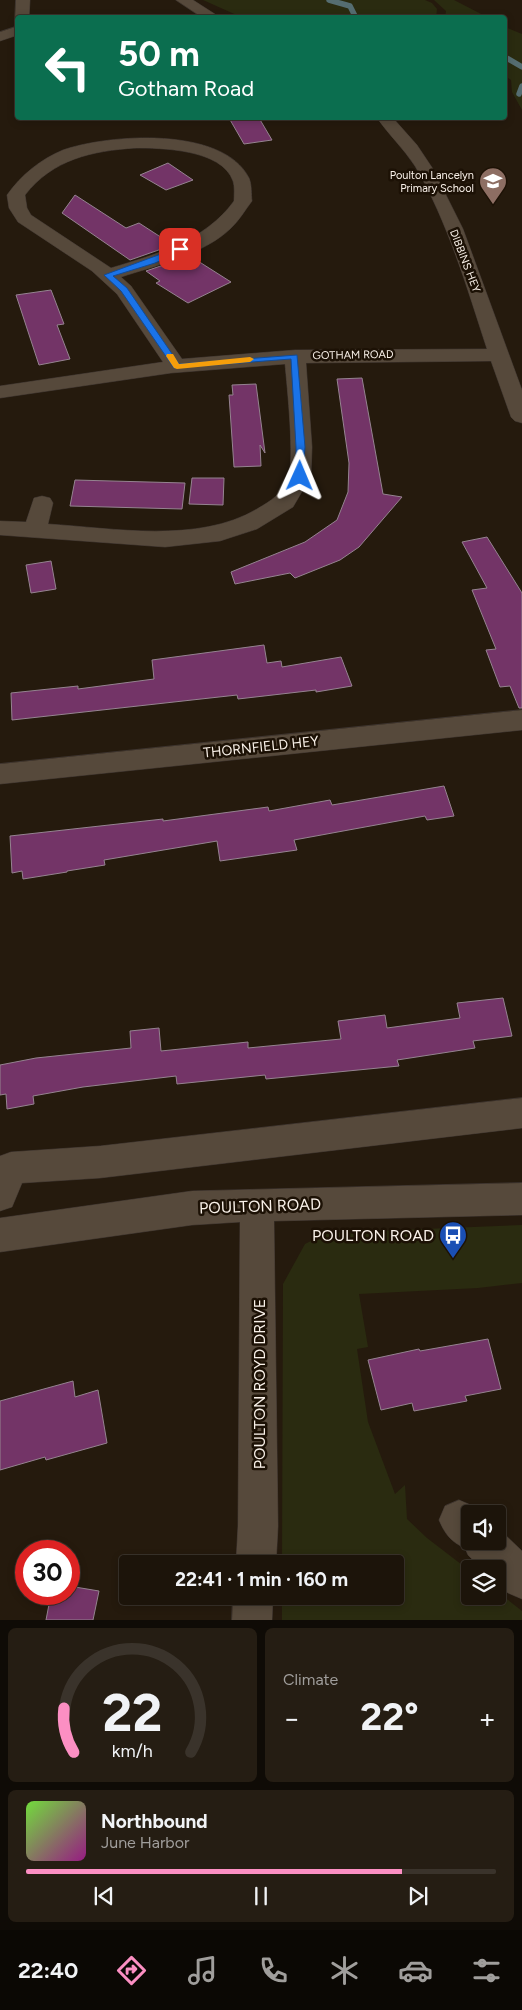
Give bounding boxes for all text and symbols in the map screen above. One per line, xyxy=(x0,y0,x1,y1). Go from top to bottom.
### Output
text: 50 m xyxy=(118,33,200,75)
icon: left xyxy=(35,35,100,100)
text: Gotham Road xyxy=(118,75,254,102)
school or university icon: Poulton Lancelyn Primary School xyxy=(478,166,508,205)
place label: Poulton Lancelyn Primary School xyxy=(390,169,474,195)
pin xyxy=(159,228,201,270)
street label: DIBBINS HEY xyxy=(447,228,483,295)
icon: arrive xyxy=(166,235,194,263)
street label: GOTHAM ROAD xyxy=(312,348,394,362)
position arrow xyxy=(273,449,325,501)
street label: THORNFIELD HEY xyxy=(202,732,320,762)
street label: POULTON ROAD xyxy=(199,1194,321,1218)
bus stop icon: POULTON ROAD xyxy=(438,1220,468,1259)
place label: POULTON ROAD xyxy=(312,1226,434,1245)
street label: POULTON ROYD DRIVE xyxy=(250,1299,269,1469)
map controls xyxy=(461,1505,506,1605)
button: sound xyxy=(461,1505,506,1550)
speed limit sign: 30 xyxy=(15,1540,80,1605)
button: layers xyxy=(461,1560,506,1605)
text: 22:41 · 1 min · 160 m xyxy=(175,1568,348,1591)
text: Climate xyxy=(283,1670,338,1689)
text: 22 xyxy=(102,1682,163,1744)
text: 22° xyxy=(360,1694,419,1740)
text: − xyxy=(283,1701,300,1735)
text: + xyxy=(479,1701,496,1735)
text: km/h xyxy=(112,1740,153,1761)
text: Northbound xyxy=(101,1810,208,1833)
text: June Harbor xyxy=(101,1833,189,1852)
icon: previous xyxy=(90,1882,118,1910)
icon: pause xyxy=(247,1882,275,1910)
icon: next xyxy=(404,1882,432,1910)
icon: directions xyxy=(114,1953,149,1988)
icon: music xyxy=(185,1953,220,1988)
icon: phone xyxy=(256,1953,291,1988)
icon: climate xyxy=(327,1953,362,1988)
icon: car xyxy=(398,1953,433,1988)
icon: filters xyxy=(469,1953,504,1988)
text: 22:40 xyxy=(18,1957,78,1984)

